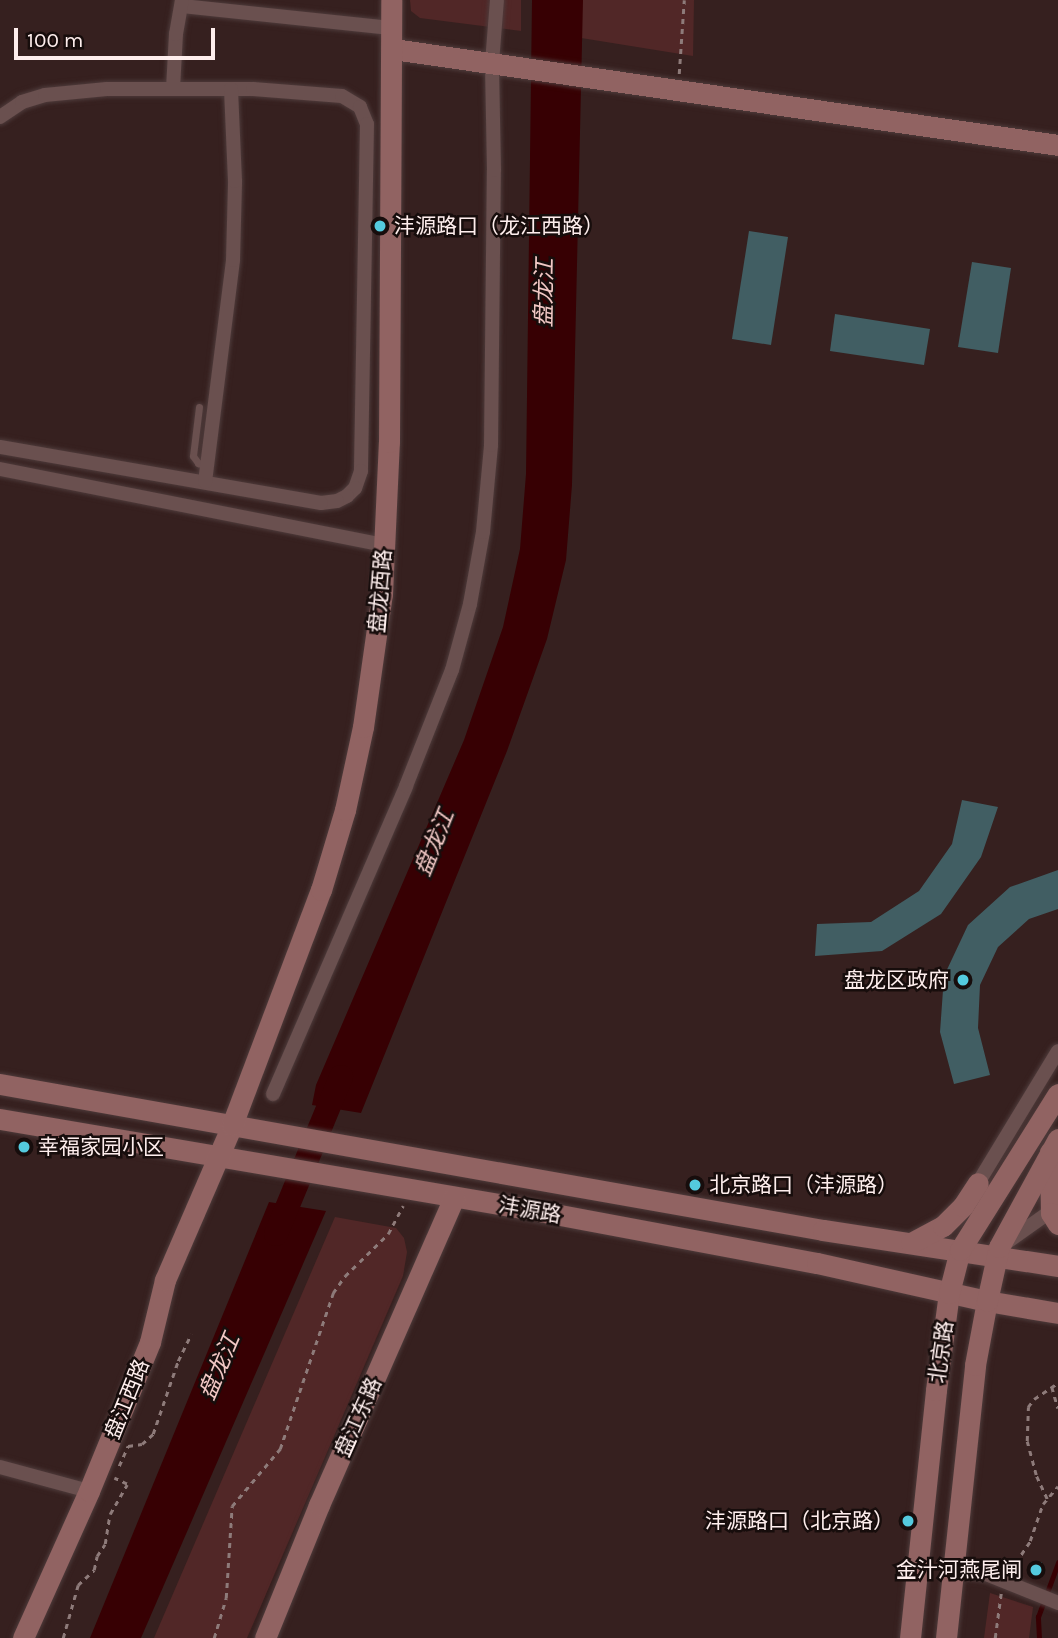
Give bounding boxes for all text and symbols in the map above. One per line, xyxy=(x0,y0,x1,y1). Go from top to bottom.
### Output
scale bar xyxy=(18,14,219,58)
text: 100 m xyxy=(27,28,84,52)
place label: 沣源路口（龙江西路） xyxy=(394,213,604,239)
marker: 沣源路口（龙江西路） xyxy=(372,218,388,234)
water label: 盘龙江 xyxy=(531,258,559,328)
street label: 盘龙西路 xyxy=(364,548,396,634)
water label: 盘龙江 xyxy=(409,806,461,880)
place label: 盘龙区政府 xyxy=(844,967,949,993)
marker: 盘龙区政府 xyxy=(955,972,971,988)
place label: 幸福家园小区 xyxy=(38,1134,164,1160)
marker: 幸福家园小区 xyxy=(16,1139,32,1155)
place label: 北京路口（沣源路） xyxy=(709,1172,898,1198)
marker: 北京路口（沣源路） xyxy=(687,1177,703,1193)
street label: 沣源路 xyxy=(497,1192,563,1228)
street label: 北京路 xyxy=(924,1319,958,1385)
water label: 盘龙江 xyxy=(194,1330,246,1404)
street label: 盘江西路 xyxy=(100,1355,154,1443)
street label: 盘江东路 xyxy=(329,1374,387,1460)
place label: 沣源路口（北京路） xyxy=(705,1508,894,1534)
marker: 沣源路口（北京路） xyxy=(900,1513,916,1529)
place label: 金汁河燕尾闸 xyxy=(896,1557,1022,1583)
marker: 金汁河燕尾闸 xyxy=(1028,1562,1044,1578)

